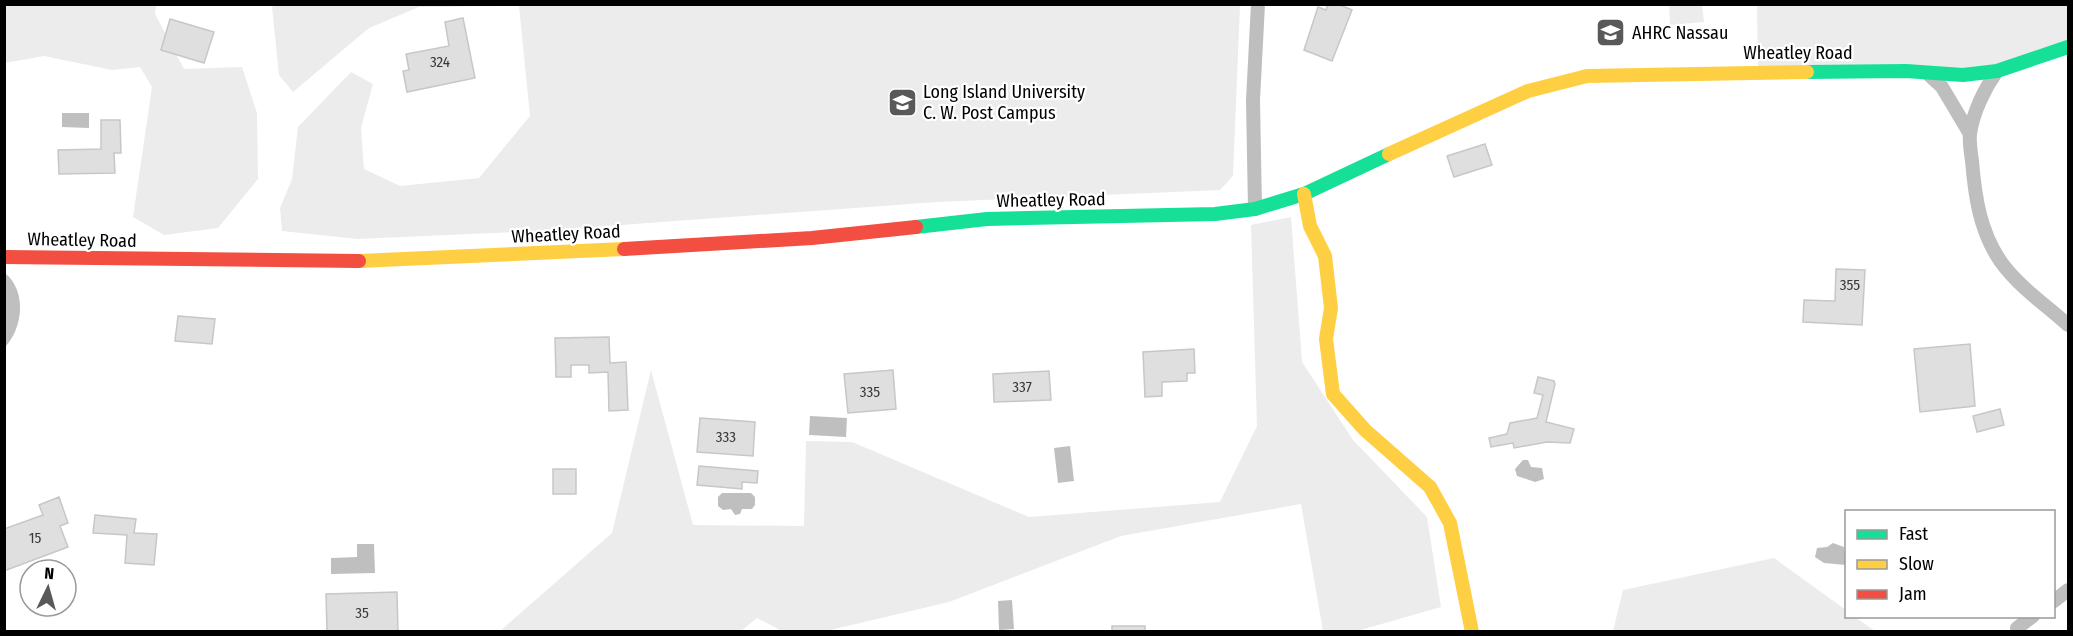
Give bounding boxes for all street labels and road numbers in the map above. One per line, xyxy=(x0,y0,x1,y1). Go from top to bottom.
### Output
street label: Wheatley Road xyxy=(1743,42,1853,64)
street label: Wheatley Road xyxy=(996,188,1106,212)
street label: Wheatley Road xyxy=(511,220,621,248)
street label: Wheatley Road xyxy=(27,228,137,252)

